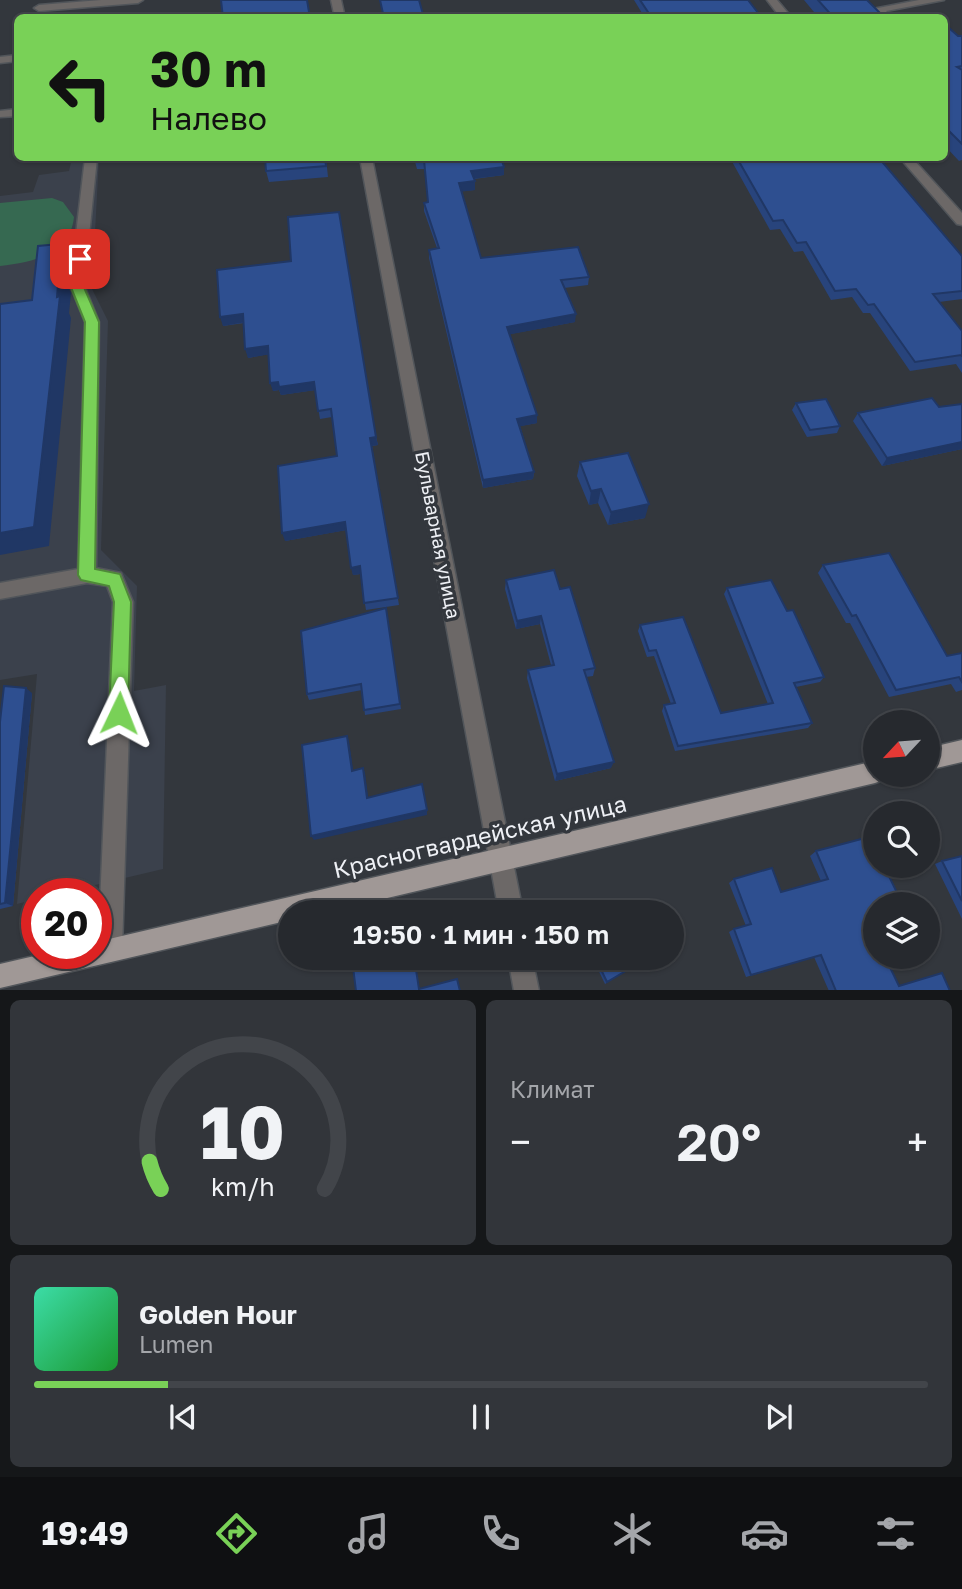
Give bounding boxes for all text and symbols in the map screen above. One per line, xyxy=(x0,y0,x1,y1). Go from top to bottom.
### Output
text: 30 m xyxy=(150,39,267,98)
icon: left xyxy=(35,42,126,133)
text: Налево xyxy=(150,99,267,137)
pin xyxy=(50,229,110,289)
icon: arrive xyxy=(61,240,99,278)
street label: Бульварная улица xyxy=(411,449,466,621)
position arrow xyxy=(82,676,156,750)
north arrow xyxy=(863,710,940,788)
map controls xyxy=(863,710,940,969)
street label: Красногвардейская улица xyxy=(330,789,629,883)
button: search xyxy=(863,801,940,878)
speed limit sign: 20 xyxy=(21,878,112,969)
button: layers xyxy=(863,892,940,969)
text: 19:50 · 1 мин · 150 m xyxy=(353,919,609,950)
text: Климат xyxy=(510,1075,595,1103)
text: 10 xyxy=(201,1088,285,1175)
text: 20° xyxy=(677,1110,761,1172)
text: − xyxy=(510,1119,531,1164)
text: + xyxy=(907,1119,928,1164)
text: km/h xyxy=(211,1170,275,1201)
text: Golden Hour xyxy=(139,1299,297,1330)
text: Lumen xyxy=(139,1330,213,1358)
icon: previous xyxy=(164,1398,202,1436)
icon: pause xyxy=(462,1398,500,1436)
icon: next xyxy=(760,1398,798,1436)
icon: directions xyxy=(212,1509,261,1558)
icon: music xyxy=(344,1509,393,1558)
icon: phone xyxy=(476,1509,525,1558)
icon: climate xyxy=(608,1509,657,1558)
icon: car xyxy=(740,1509,789,1558)
icon: filters xyxy=(871,1509,920,1558)
text: 19:49 xyxy=(41,1514,129,1552)

